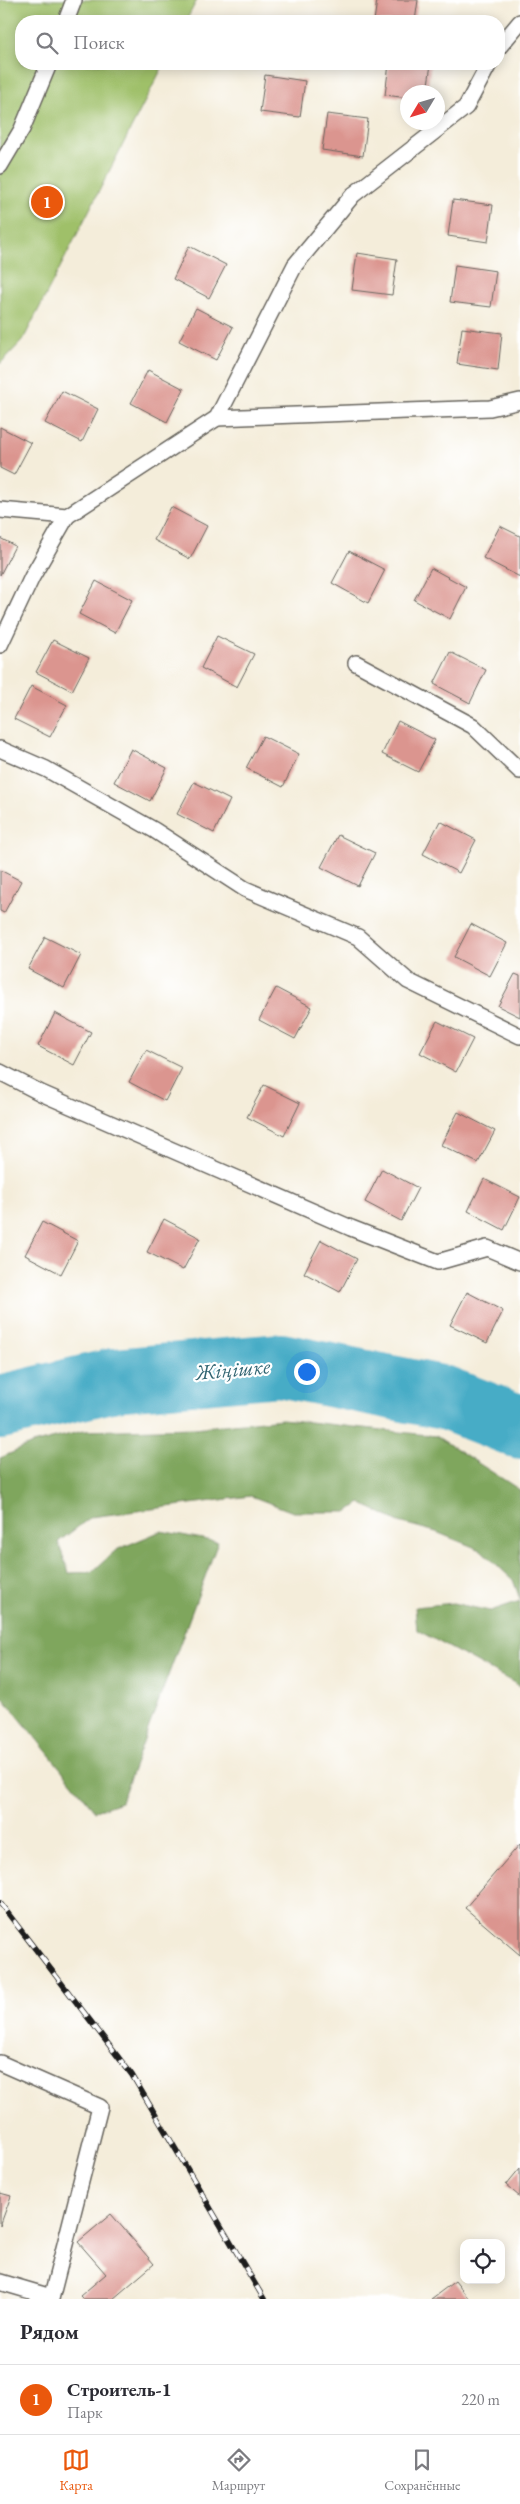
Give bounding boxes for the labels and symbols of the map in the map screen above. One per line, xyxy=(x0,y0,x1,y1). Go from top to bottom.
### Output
north arrow xyxy=(400,85,445,130)
pin: 1 xyxy=(31,183,63,221)
water label: Жіңішке xyxy=(193,1352,272,1386)
your location xyxy=(294,1359,320,1385)

